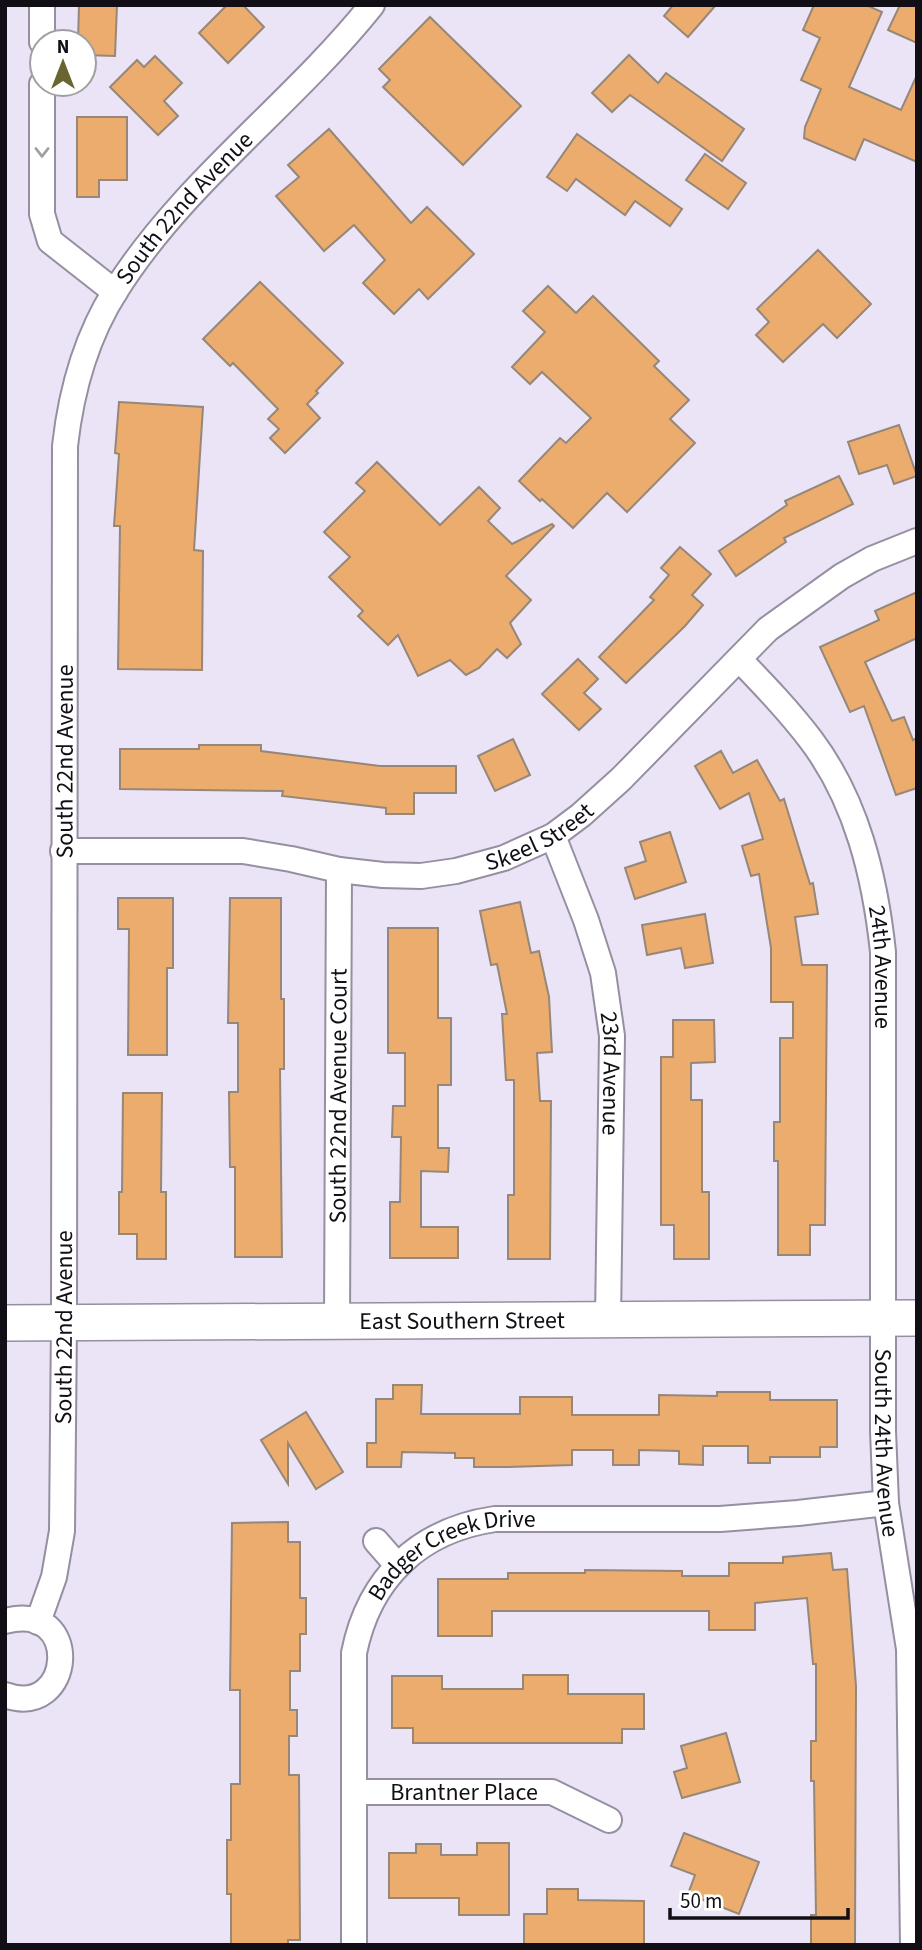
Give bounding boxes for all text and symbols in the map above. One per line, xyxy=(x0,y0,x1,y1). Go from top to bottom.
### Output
north arrow xyxy=(28,28,98,98)
text: N xyxy=(57,34,69,61)
street label: South 22nd Avenue xyxy=(107,123,261,291)
one-way arrow xyxy=(34,147,50,158)
street label: South 22nd Avenue xyxy=(47,664,82,859)
street label: Skeel Street xyxy=(481,794,601,880)
street label: 24th Avenue xyxy=(859,903,901,1029)
street label: South 22nd Avenue Court xyxy=(320,968,356,1224)
street label: 23rd Avenue xyxy=(591,1009,630,1136)
street label: South 22nd Avenue xyxy=(46,1230,82,1425)
street label: East Southern Street xyxy=(359,1302,565,1339)
street label: South 24th Avenue xyxy=(865,1349,909,1540)
street label: Badger Creek Drive xyxy=(359,1501,536,1607)
street label: Brantner Place xyxy=(390,1775,538,1810)
scale bar xyxy=(670,1876,848,1920)
text: 50 m xyxy=(680,1886,722,1916)

